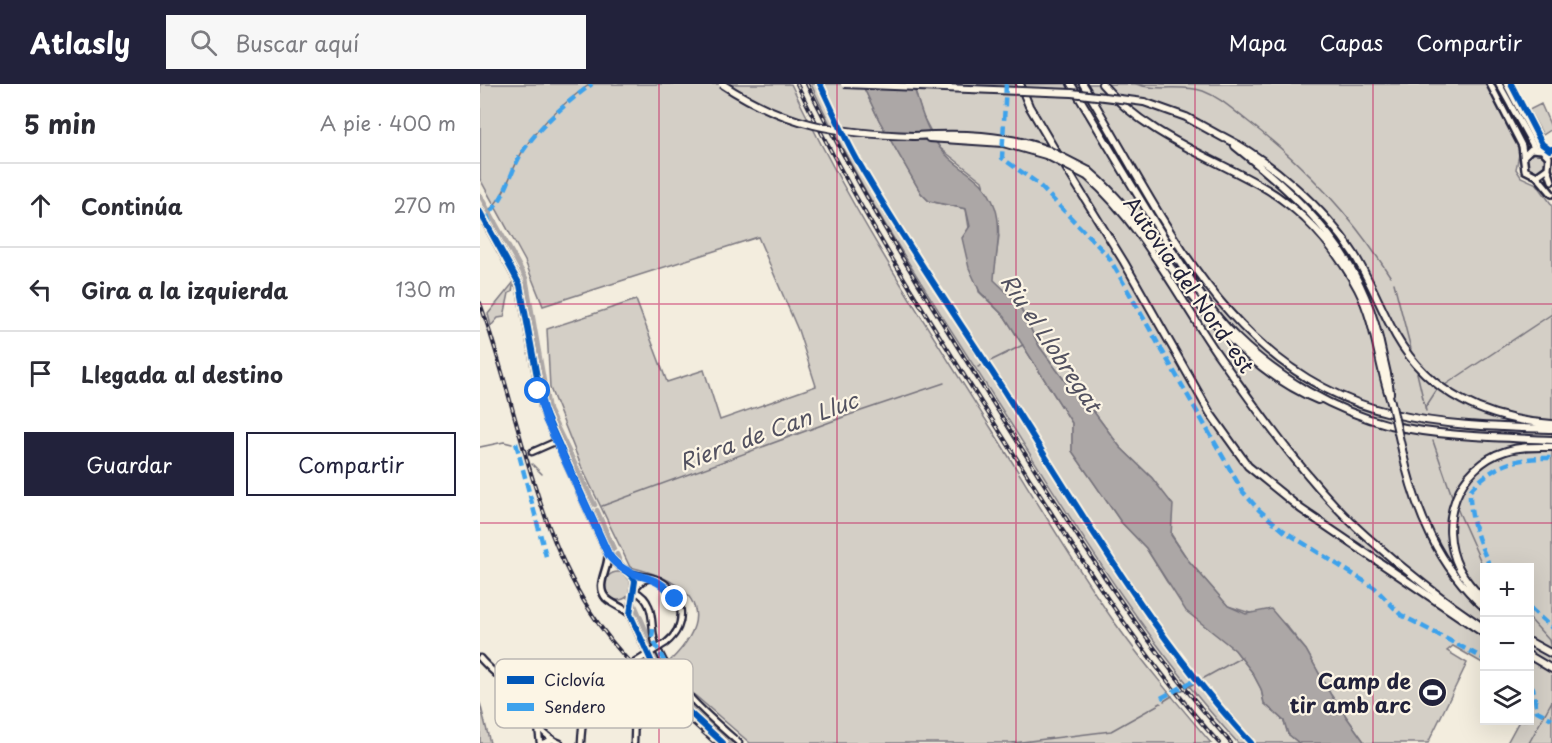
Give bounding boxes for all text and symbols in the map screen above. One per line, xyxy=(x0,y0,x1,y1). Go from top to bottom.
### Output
search box xyxy=(166,15,586,69)
text: Atlasly xyxy=(30,21,130,64)
icon: search xyxy=(187,26,220,59)
text: Buscar aquí xyxy=(235,26,359,59)
text: Mapa xyxy=(1229,26,1287,58)
text: Capas xyxy=(1320,26,1383,58)
text: Compartir xyxy=(1416,26,1522,58)
text: 5 min xyxy=(24,104,96,143)
text: A pie · 400 m xyxy=(320,108,456,138)
icon: ahead xyxy=(24,189,57,222)
text: Continúa xyxy=(81,189,183,222)
street label: Autovia del Nord-est xyxy=(1117,189,1263,379)
text: 270 m xyxy=(393,190,456,220)
water label: Riu el Llobregat xyxy=(994,266,1112,420)
icon: left xyxy=(24,273,57,306)
text: Gira a la izquierda xyxy=(81,273,288,306)
text: 130 m xyxy=(396,274,456,304)
icon: arrive xyxy=(24,357,57,390)
text: Llegada al destino xyxy=(81,357,283,390)
route start xyxy=(524,377,550,403)
water label: Riera de Can Lluc xyxy=(674,381,864,478)
button: Guardar xyxy=(24,432,234,496)
button: Compartir xyxy=(246,432,456,496)
map controls xyxy=(1480,563,1534,725)
button: + xyxy=(1480,563,1534,617)
route end xyxy=(661,585,687,611)
button: − xyxy=(1480,617,1534,671)
legend xyxy=(495,659,693,728)
place label: Camp de tir amb arc xyxy=(1290,664,1411,720)
text: Ciclovía xyxy=(544,667,605,691)
button: layers xyxy=(1480,671,1534,725)
sports icon: Camp de tir amb arc xyxy=(1416,676,1448,708)
text: Sendero xyxy=(544,694,606,718)

